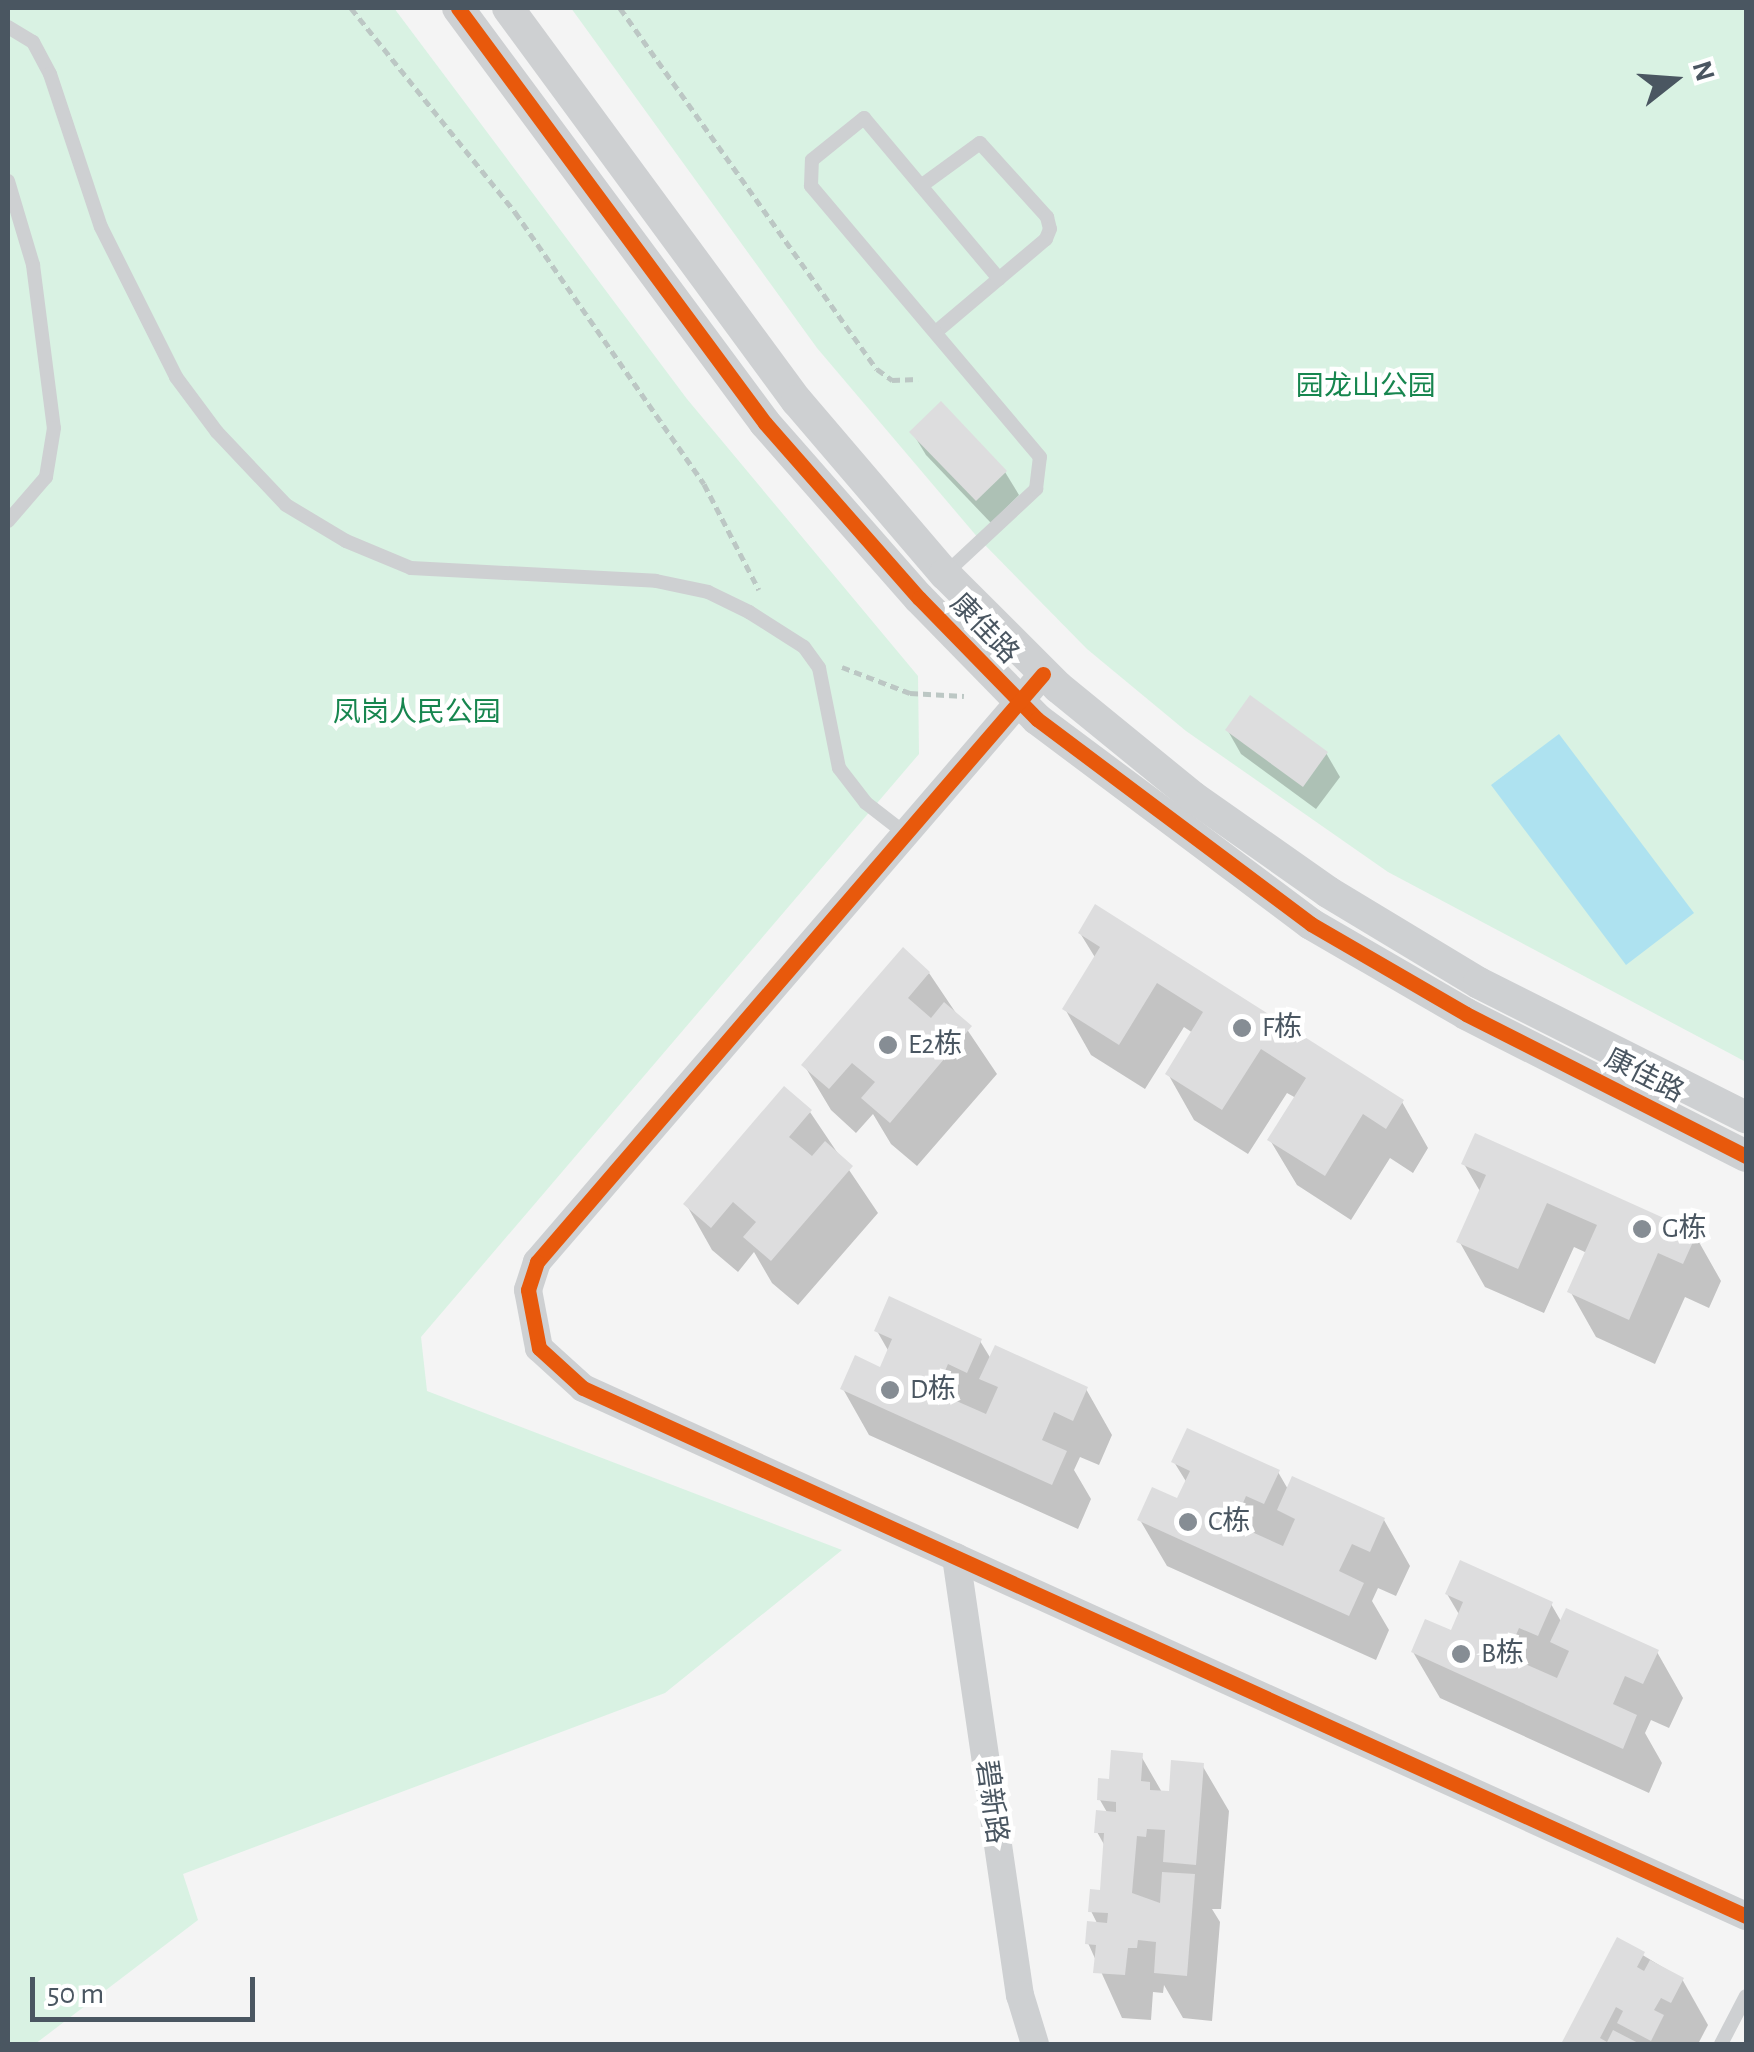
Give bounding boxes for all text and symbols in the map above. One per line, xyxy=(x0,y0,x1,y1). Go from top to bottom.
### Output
north arrow xyxy=(1624,30,1724,130)
text: N xyxy=(1686,58,1719,85)
park label: 园龙山公园 xyxy=(1296,370,1436,404)
street label: 康佳路 xyxy=(943,587,1025,671)
park label: 凤岗人民公园 xyxy=(333,696,501,730)
place label: F栋 xyxy=(1262,1011,1302,1045)
marker: F栋 xyxy=(1231,1017,1253,1039)
place label: E2栋 xyxy=(908,1028,962,1062)
marker: E2栋 xyxy=(877,1034,899,1056)
street label: 康佳路 xyxy=(1599,1042,1689,1110)
place label: G栋 xyxy=(1662,1212,1707,1246)
marker: G栋 xyxy=(1631,1218,1653,1240)
place label: D栋 xyxy=(910,1373,956,1407)
marker: D栋 xyxy=(879,1379,901,1401)
place label: C栋 xyxy=(1208,1505,1251,1539)
marker: C栋 xyxy=(1177,1511,1199,1533)
place label: B栋 xyxy=(1481,1637,1524,1671)
marker: B栋 xyxy=(1450,1643,1472,1665)
street label: 碧新路 xyxy=(969,1758,1013,1846)
scale bar xyxy=(35,1957,260,2019)
text: 50 m xyxy=(47,1979,104,2009)

